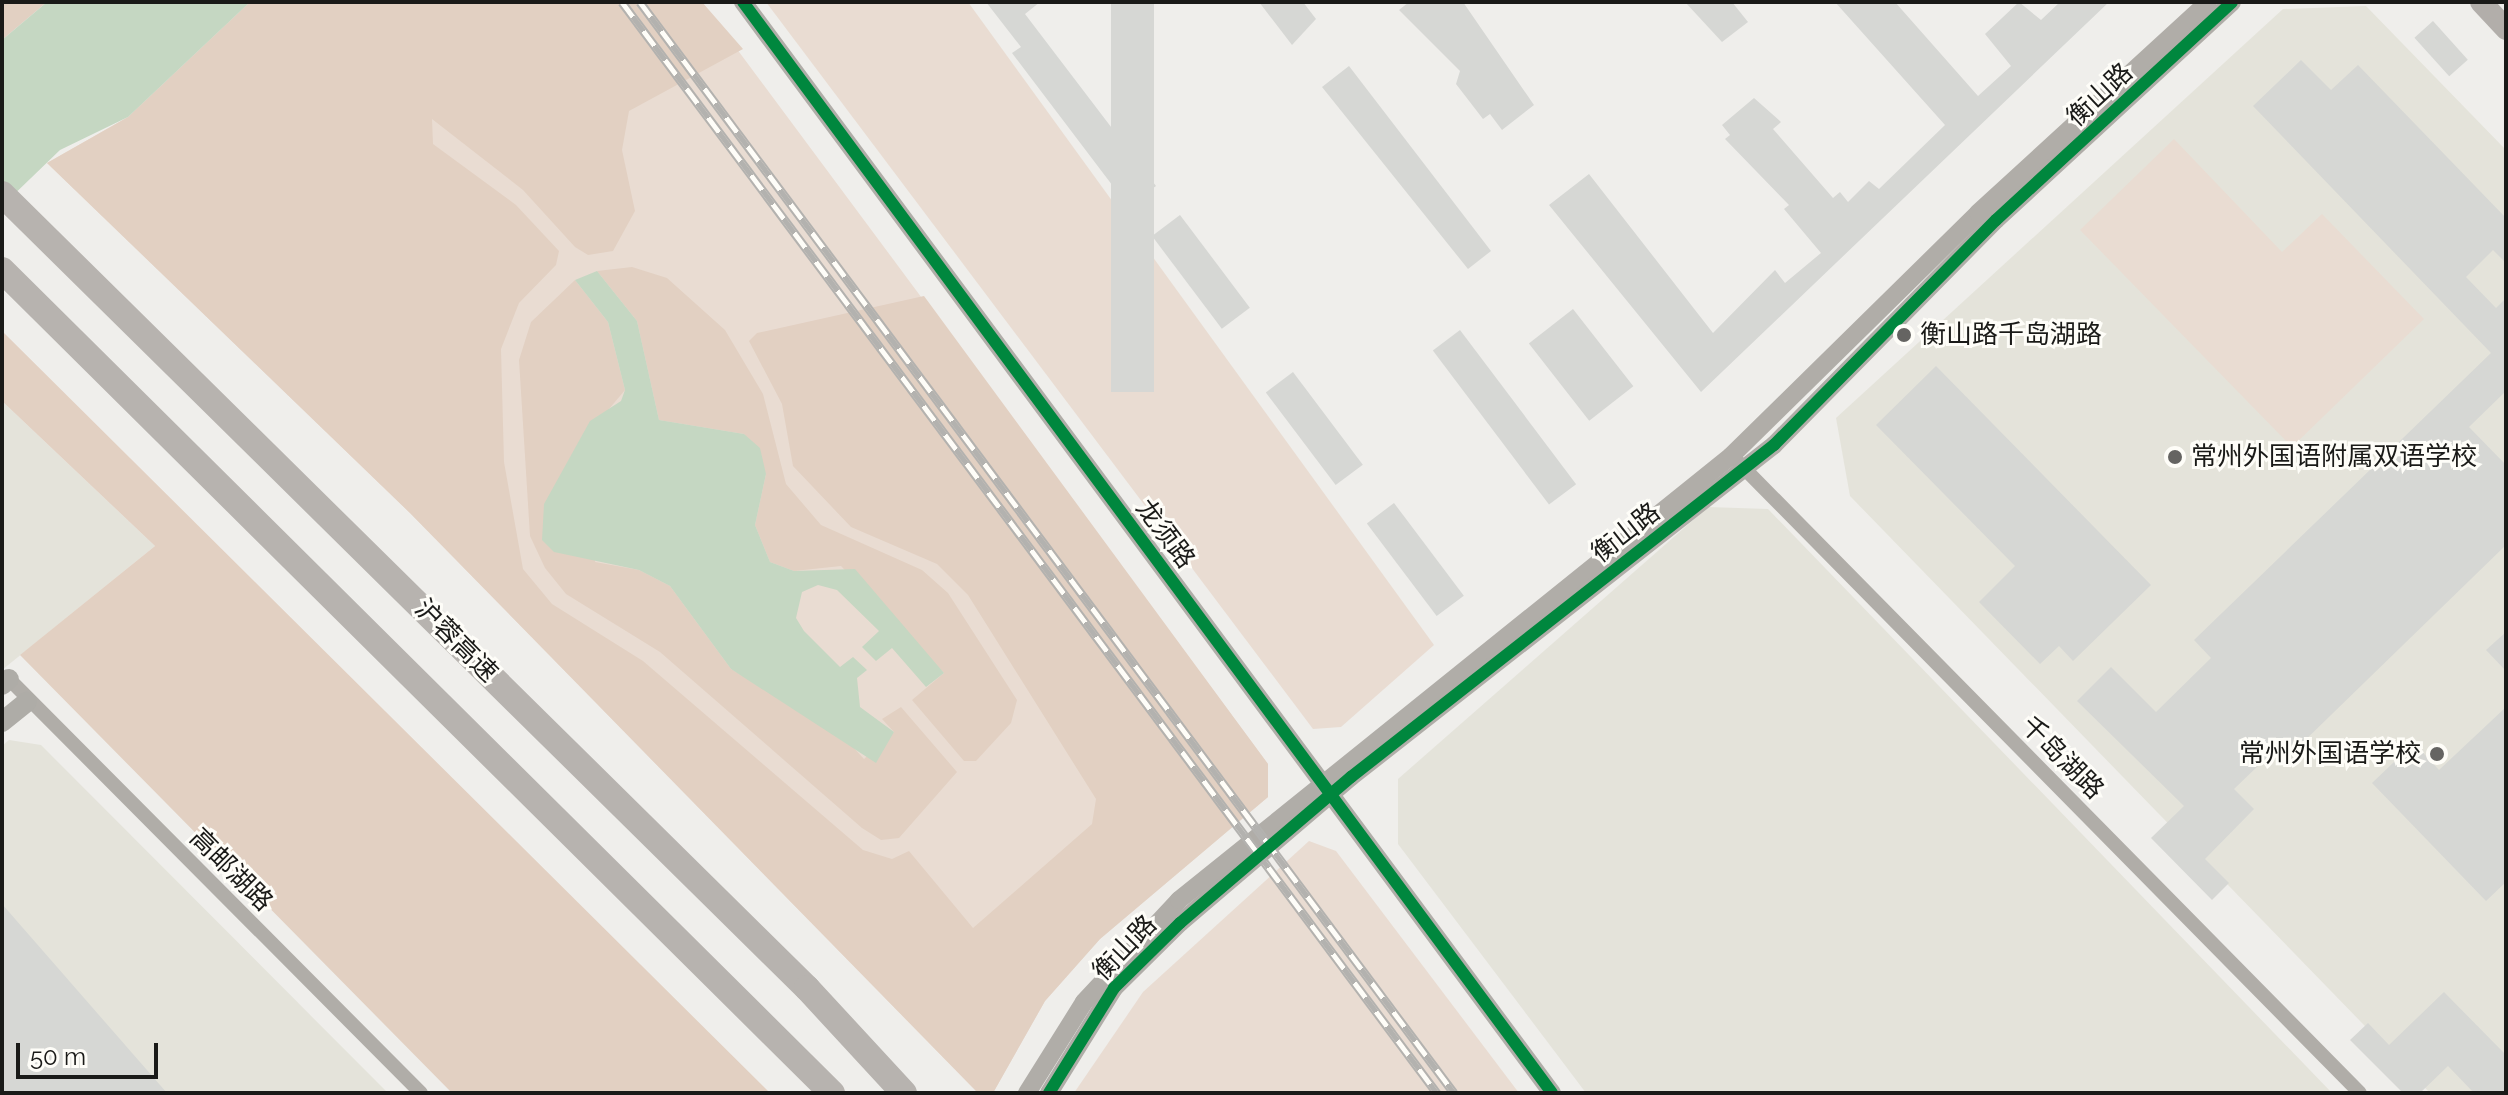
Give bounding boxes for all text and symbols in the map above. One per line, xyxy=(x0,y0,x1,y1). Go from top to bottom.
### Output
street label: 衡山路 xyxy=(2061,57,2139,133)
place label: 衡山路千岛湖路 xyxy=(1920,319,2102,351)
marker: 衡山路千岛湖路 xyxy=(1895,326,1913,344)
place label: 常州外国语附属双语学校 xyxy=(2191,441,2477,473)
marker: 常州外国语附属双语学校 xyxy=(2166,448,2184,466)
street label: 龙须路 xyxy=(1129,493,1201,575)
street label: 衡山路 xyxy=(1586,497,1666,569)
street label: 沪蓉高速 xyxy=(408,593,504,689)
street label: 千岛湖路 xyxy=(2014,710,2110,806)
place label: 常州外国语学校 xyxy=(2239,738,2421,770)
marker: 常州外国语学校 xyxy=(2428,745,2446,763)
street label: 高邮湖路 xyxy=(183,822,279,918)
street label: 衡山路 xyxy=(1087,909,1163,987)
scale bar xyxy=(20,1027,162,1077)
text: 50 m xyxy=(30,1042,86,1071)

